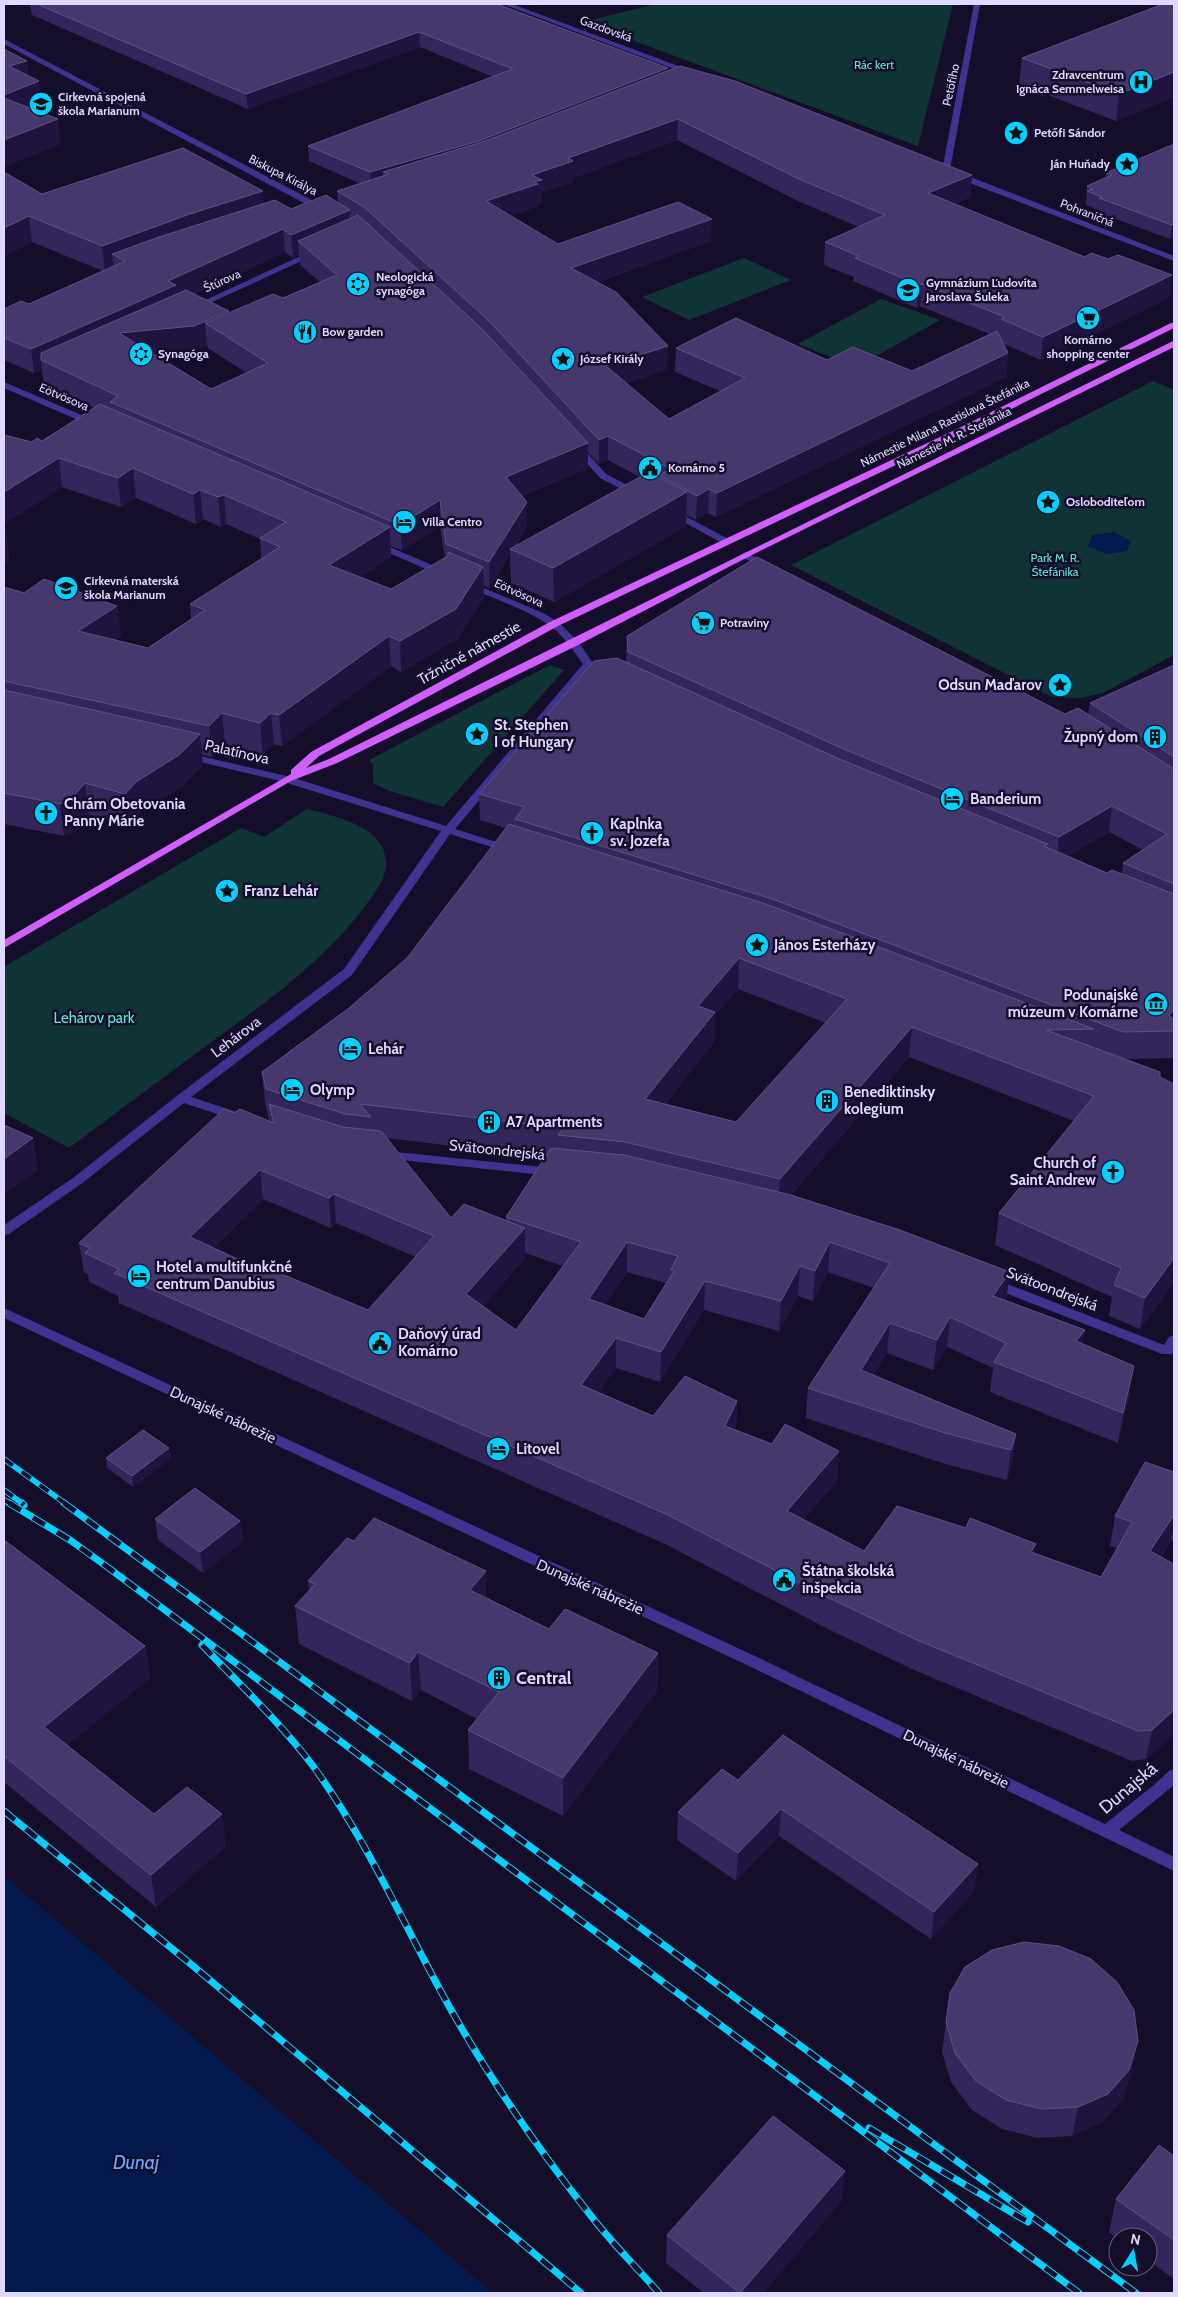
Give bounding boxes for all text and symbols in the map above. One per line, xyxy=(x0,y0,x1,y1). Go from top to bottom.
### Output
street label: Gazdovská xyxy=(578,12,635,45)
park label: Rác kert xyxy=(854,57,894,72)
street label: Petöfiho xyxy=(939,62,962,107)
place label: Zdravcentrum Ignáca Semmelweisa xyxy=(1016,67,1124,96)
hospital icon: Zdravcentrum Ignáca Semmelweisa xyxy=(1128,69,1154,95)
place label: Cirkevná spojená škola Marianum xyxy=(58,89,146,118)
school or university icon: Cirkevná spojená škola Marianum xyxy=(28,91,54,117)
place icon: Petőfi Sándor xyxy=(1003,120,1029,146)
place label: Petőfi Sándor xyxy=(1034,125,1105,140)
street label: Biskupa Királya xyxy=(246,151,320,198)
place icon: Ján Huňady xyxy=(1114,151,1140,177)
place label: Ján Huňady xyxy=(1049,156,1111,171)
street label: Pohraničná xyxy=(1058,195,1116,230)
street label: Štúrova xyxy=(201,266,243,295)
place label: Neologická synagóga xyxy=(376,269,434,298)
synagogue icon: Neologická synagóga xyxy=(345,271,371,297)
place label: Gymnázium Ľudovíta Jaroslava Šuleka xyxy=(925,275,1037,304)
school or university icon: Gymnázium Ľudovíta Jaroslava Šuleka xyxy=(895,277,921,303)
supermarket icon: Komárno shopping center xyxy=(1075,305,1101,331)
restaurant icon: Bow garden xyxy=(292,319,318,345)
place label: Bow garden xyxy=(322,324,383,339)
place label: Komárno shopping center xyxy=(1047,332,1129,361)
synagogue icon: Synagóga xyxy=(128,341,154,367)
place label: Synagóga xyxy=(158,346,209,361)
place icon: József Király xyxy=(550,346,576,372)
place label: József Király xyxy=(579,351,644,366)
street label: Námestie Milana Rastislava Štefánika xyxy=(858,375,1032,470)
street label: Eötvösova xyxy=(37,379,91,414)
street label: Námestie M. R. Štefánika xyxy=(894,403,1014,472)
public building icon: Komárno 5 xyxy=(637,455,663,481)
place label: Komárno 5 xyxy=(668,460,725,475)
place icon: Osloboditeľom xyxy=(1035,489,1061,515)
place label: Osloboditeľom xyxy=(1066,494,1145,509)
hotel icon: Villa Centro xyxy=(391,509,417,535)
place label: Villa Centro xyxy=(422,514,482,529)
park label: Park M. R. Štefánika xyxy=(1031,550,1080,579)
place label: Cirkevná materská škola Marianum xyxy=(84,573,179,602)
school or university icon: Cirkevná materská škola Marianum xyxy=(53,575,79,601)
street label: Eötvösova xyxy=(492,575,546,610)
supermarket icon: Potraviny xyxy=(690,610,716,636)
place label: Potraviny xyxy=(720,615,770,630)
street label: Tržničné námestie xyxy=(414,617,524,689)
place icon: Odsun Maďarov xyxy=(1047,672,1073,698)
place label: Odsun Maďarov xyxy=(938,676,1043,694)
place label: St. Stephen I of Hungary xyxy=(494,716,575,751)
place icon: St. Stephen I of Hungary xyxy=(464,721,490,747)
building icon: Župný dom xyxy=(1142,724,1168,750)
place label: Župný dom xyxy=(1064,727,1138,746)
street label: Palatínova xyxy=(203,736,272,768)
hotel icon: Banderium xyxy=(939,786,965,812)
place label: Banderium xyxy=(970,790,1041,808)
place label: Chrám Obetovania Panny Márie xyxy=(64,795,186,830)
church icon: Chrám Obetovania Panny Márie xyxy=(33,800,59,826)
place label: Kaplnka sv. Jozefa xyxy=(610,815,670,850)
church icon: Kaplnka sv. Jozefa xyxy=(579,820,605,846)
place icon: Franz Lehár xyxy=(214,878,240,904)
place label: Franz Lehár xyxy=(244,882,318,900)
place icon: János Esterházy xyxy=(744,932,770,958)
place label: János Esterházy xyxy=(773,936,877,954)
place label: Podunajské múzeum v Komárne xyxy=(1008,986,1138,1021)
museum icon: Podunajské múzeum v Komárne xyxy=(1143,991,1169,1017)
park label: Lehárov park xyxy=(54,1009,135,1027)
street label: Lehárova xyxy=(208,1012,265,1061)
hotel icon: Lehár xyxy=(337,1036,363,1062)
place label: Lehár xyxy=(368,1040,404,1058)
hotel icon: Olymp xyxy=(279,1077,305,1103)
place label: Olymp xyxy=(310,1081,355,1099)
place label: Benediktinsky kolegium xyxy=(844,1083,936,1118)
building icon: Benediktinsky kolegium xyxy=(814,1088,840,1114)
building icon: A7 Apartments xyxy=(476,1109,502,1135)
place label: A7 Apartments xyxy=(506,1113,602,1131)
street label: Svätoondrejská xyxy=(448,1136,547,1164)
place label: Church of Saint Andrew xyxy=(1010,1154,1096,1189)
church icon: Church of Saint Andrew xyxy=(1100,1159,1126,1185)
place label: Hotel a multifunkčné centrum Danubius xyxy=(156,1258,292,1293)
hotel icon: Hotel a multifunkčné centrum Danubius xyxy=(126,1263,152,1289)
street label: Svätoondrejská xyxy=(1004,1263,1101,1315)
place label: Daňový úrad Komárno xyxy=(398,1325,481,1360)
public building icon: Daňový úrad Komárno xyxy=(367,1330,393,1356)
street label: Dunajské nábrežie xyxy=(167,1383,279,1448)
hotel icon: Litovel xyxy=(485,1436,511,1462)
place label: Litovel xyxy=(516,1440,560,1458)
street label: Dunajské nábrežie xyxy=(534,1555,647,1619)
place label: Štátna školská inšpekcia xyxy=(802,1561,895,1597)
public building icon: Štátna školská inšpekcia xyxy=(771,1567,797,1593)
building icon: Central xyxy=(486,1665,512,1691)
place label: Central xyxy=(516,1667,572,1689)
street label: Dunajské nábrežie xyxy=(900,1726,1012,1792)
street label: Dunajská xyxy=(1095,1757,1162,1819)
water label: Dunaj xyxy=(113,2151,160,2174)
north arrow xyxy=(1108,2227,1158,2277)
text: N xyxy=(1129,2229,1142,2249)

